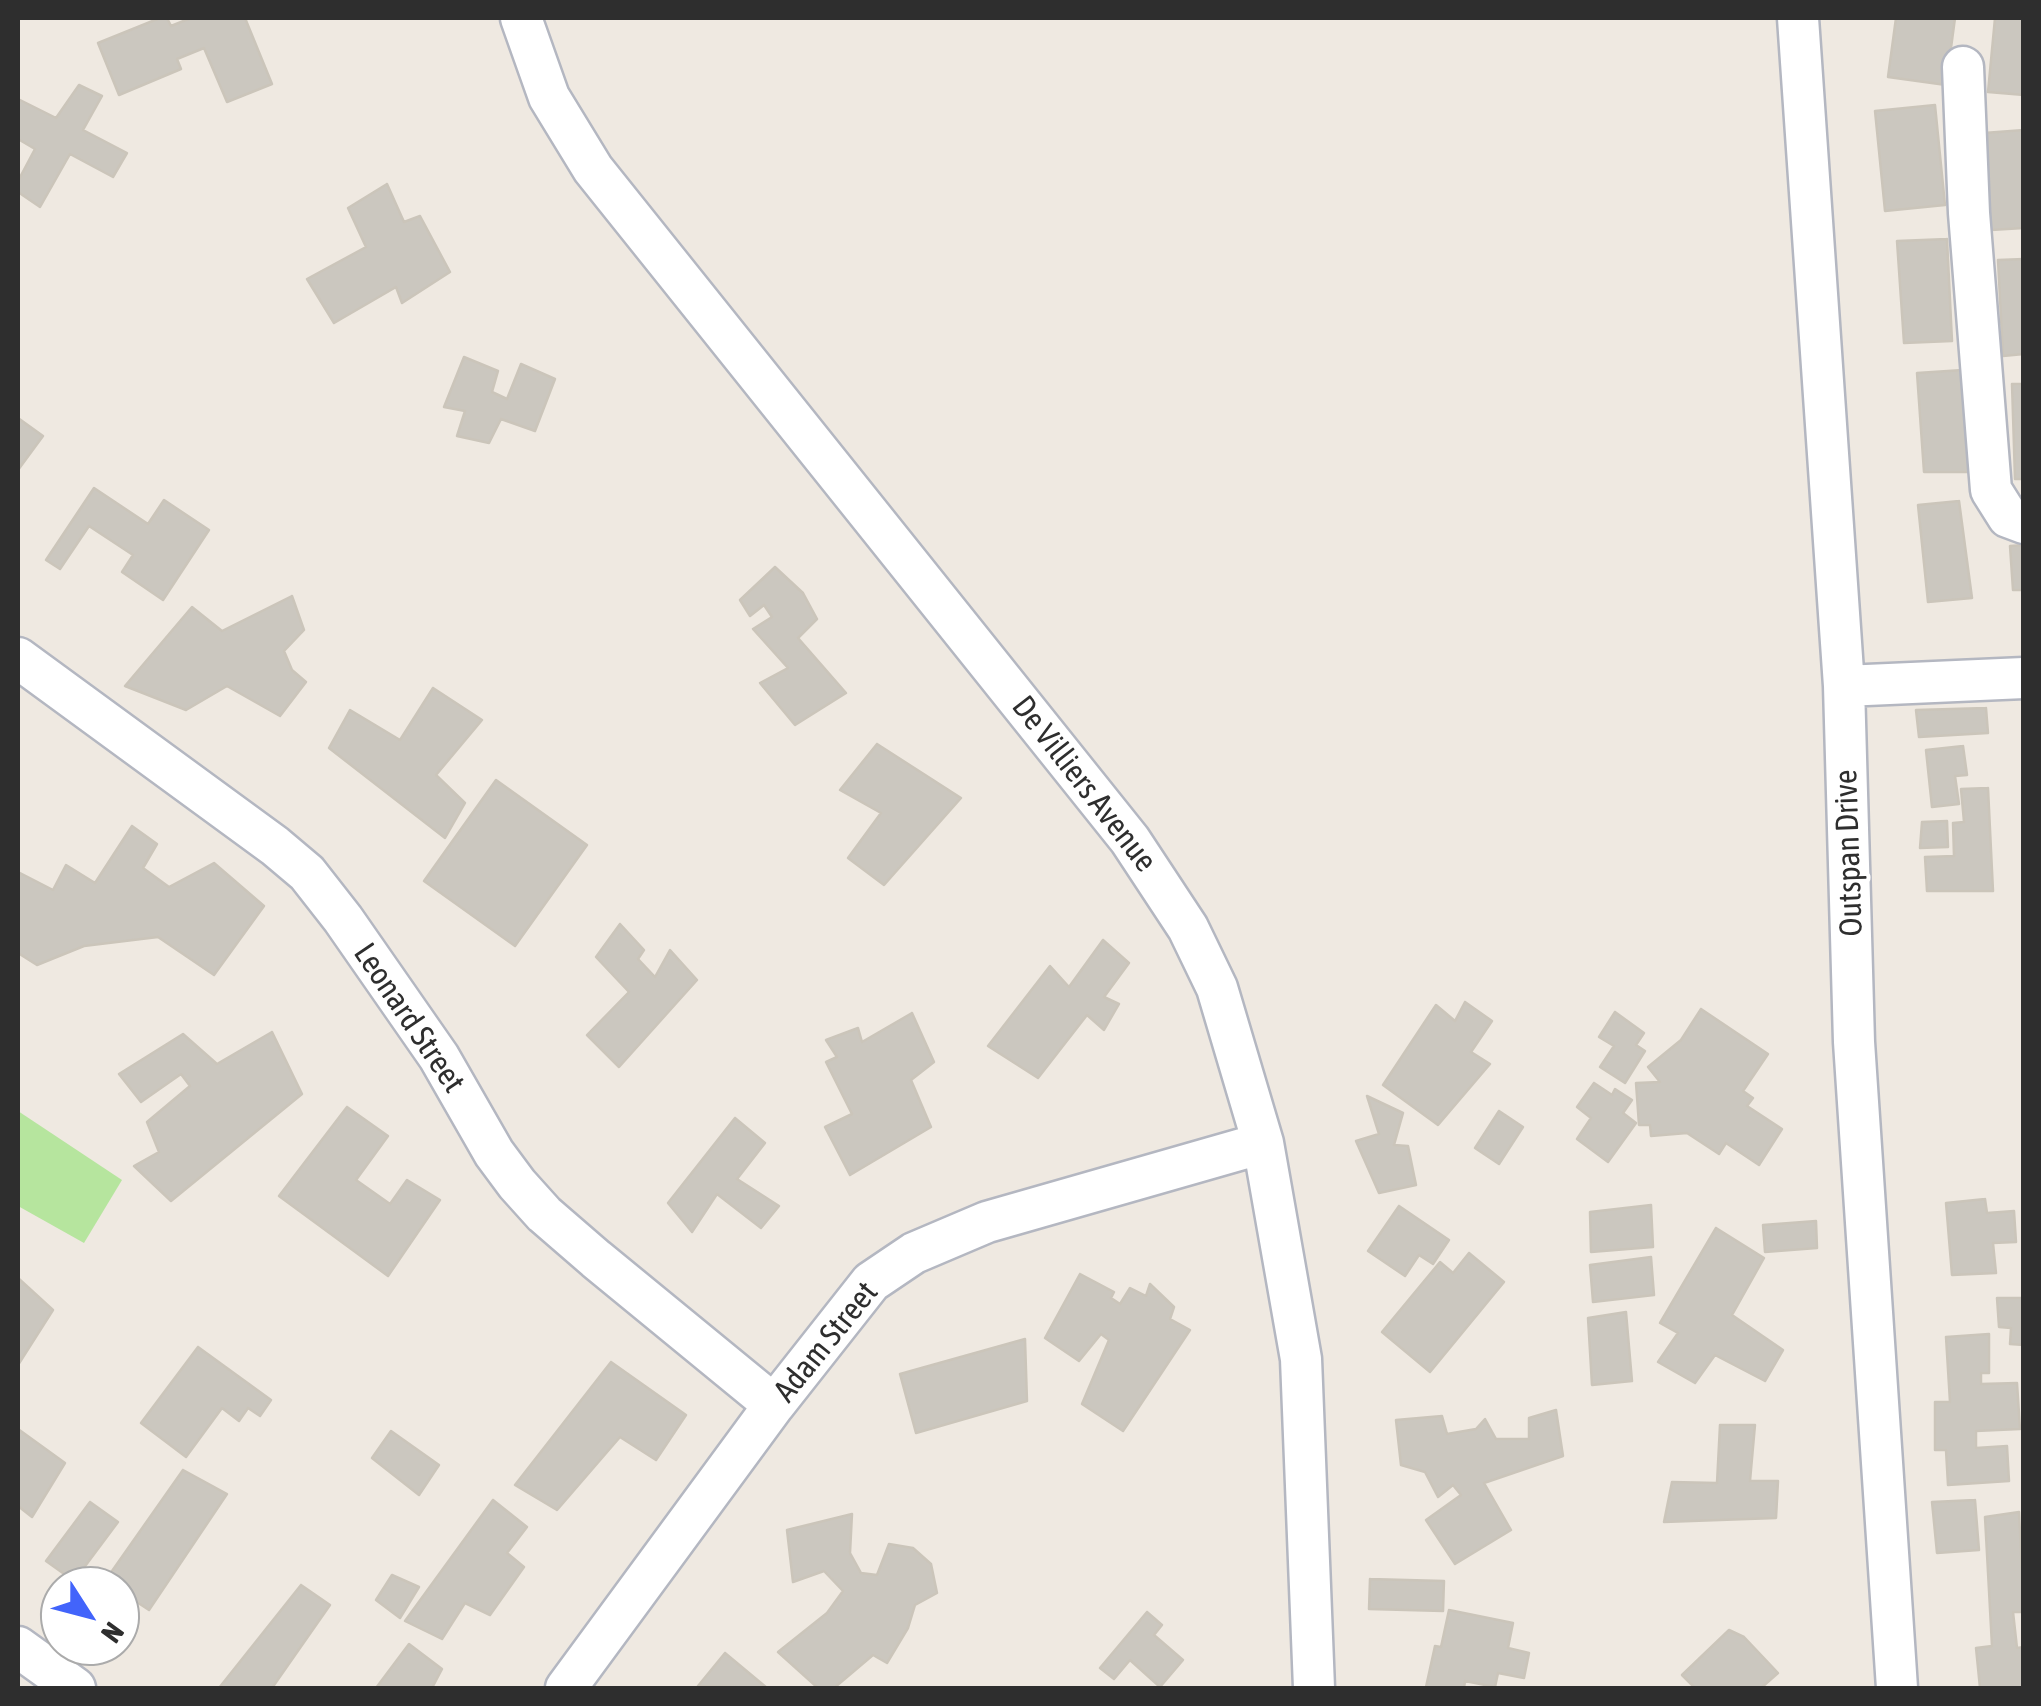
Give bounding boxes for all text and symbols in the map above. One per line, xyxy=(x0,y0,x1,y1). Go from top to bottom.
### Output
street label: De Villiers Avenue xyxy=(1003,688,1165,880)
street label: Outspan Drive xyxy=(1827,769,1871,937)
street label: Leonard Street xyxy=(345,936,473,1100)
street label: Adam Street xyxy=(766,1274,886,1410)
north arrow xyxy=(40,1566,140,1666)
text: N xyxy=(95,1616,130,1649)

